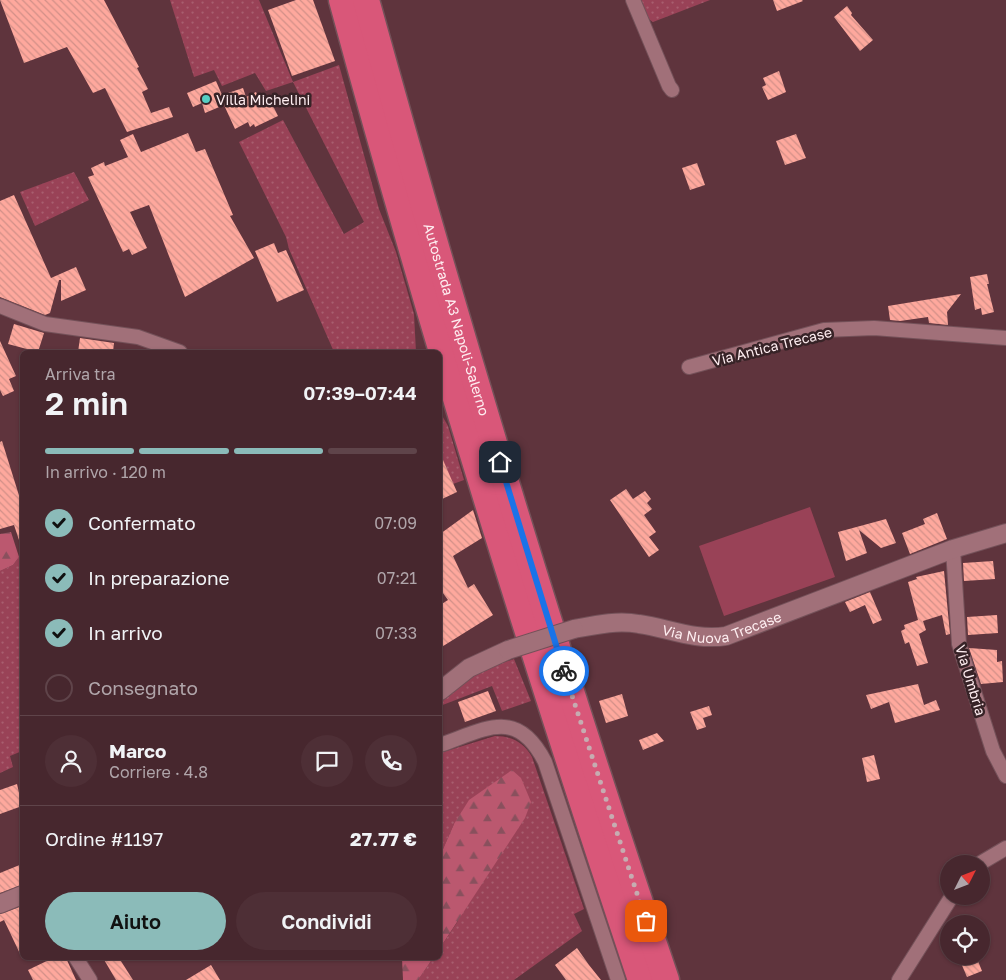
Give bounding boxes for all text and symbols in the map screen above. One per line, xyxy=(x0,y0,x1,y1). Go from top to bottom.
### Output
place label: Villa Michelini xyxy=(216,91,310,108)
marker: Villa Michelini xyxy=(200,93,212,105)
street label: Autostrada A3 Napoli-Salerno xyxy=(421,221,494,418)
street label: Via Antica Trecase xyxy=(710,323,834,369)
text: Arriva tra xyxy=(45,364,116,384)
text: 07:39–07:44 xyxy=(303,381,417,404)
text: 2 min xyxy=(45,384,128,422)
pin xyxy=(479,441,521,483)
icon: home xyxy=(486,448,514,476)
text: In arrivo · 120 m xyxy=(45,462,166,482)
icon: check xyxy=(45,509,73,537)
text: Confermato xyxy=(88,511,196,534)
text: 07:09 xyxy=(374,513,417,533)
icon: check xyxy=(45,564,73,592)
text: In preparazione xyxy=(88,566,230,589)
text: 07:21 xyxy=(377,568,417,588)
street label: Via Nuova Trecase xyxy=(661,607,784,646)
icon: check xyxy=(45,619,73,647)
text: In arrivo xyxy=(88,621,163,644)
text: 07:33 xyxy=(375,623,417,643)
street label: Via Umbria xyxy=(952,643,990,717)
courier xyxy=(539,646,589,696)
icon: bike xyxy=(550,657,578,685)
text: Consegnato xyxy=(88,676,198,699)
button: person xyxy=(45,735,97,787)
button: chat xyxy=(301,735,353,787)
button: phone xyxy=(365,735,417,787)
text: Marco xyxy=(109,739,166,762)
text: Corriere · 4.8 xyxy=(109,762,208,782)
text: Ordine #1197 xyxy=(45,827,163,850)
text: 27.77 € xyxy=(350,827,417,850)
north arrow xyxy=(940,855,990,905)
map controls xyxy=(940,855,990,965)
button: Aiuto xyxy=(45,892,226,950)
button: Condividi xyxy=(236,892,417,950)
pin xyxy=(625,900,667,942)
icon: bag xyxy=(632,907,660,935)
button: locate xyxy=(940,915,990,965)

